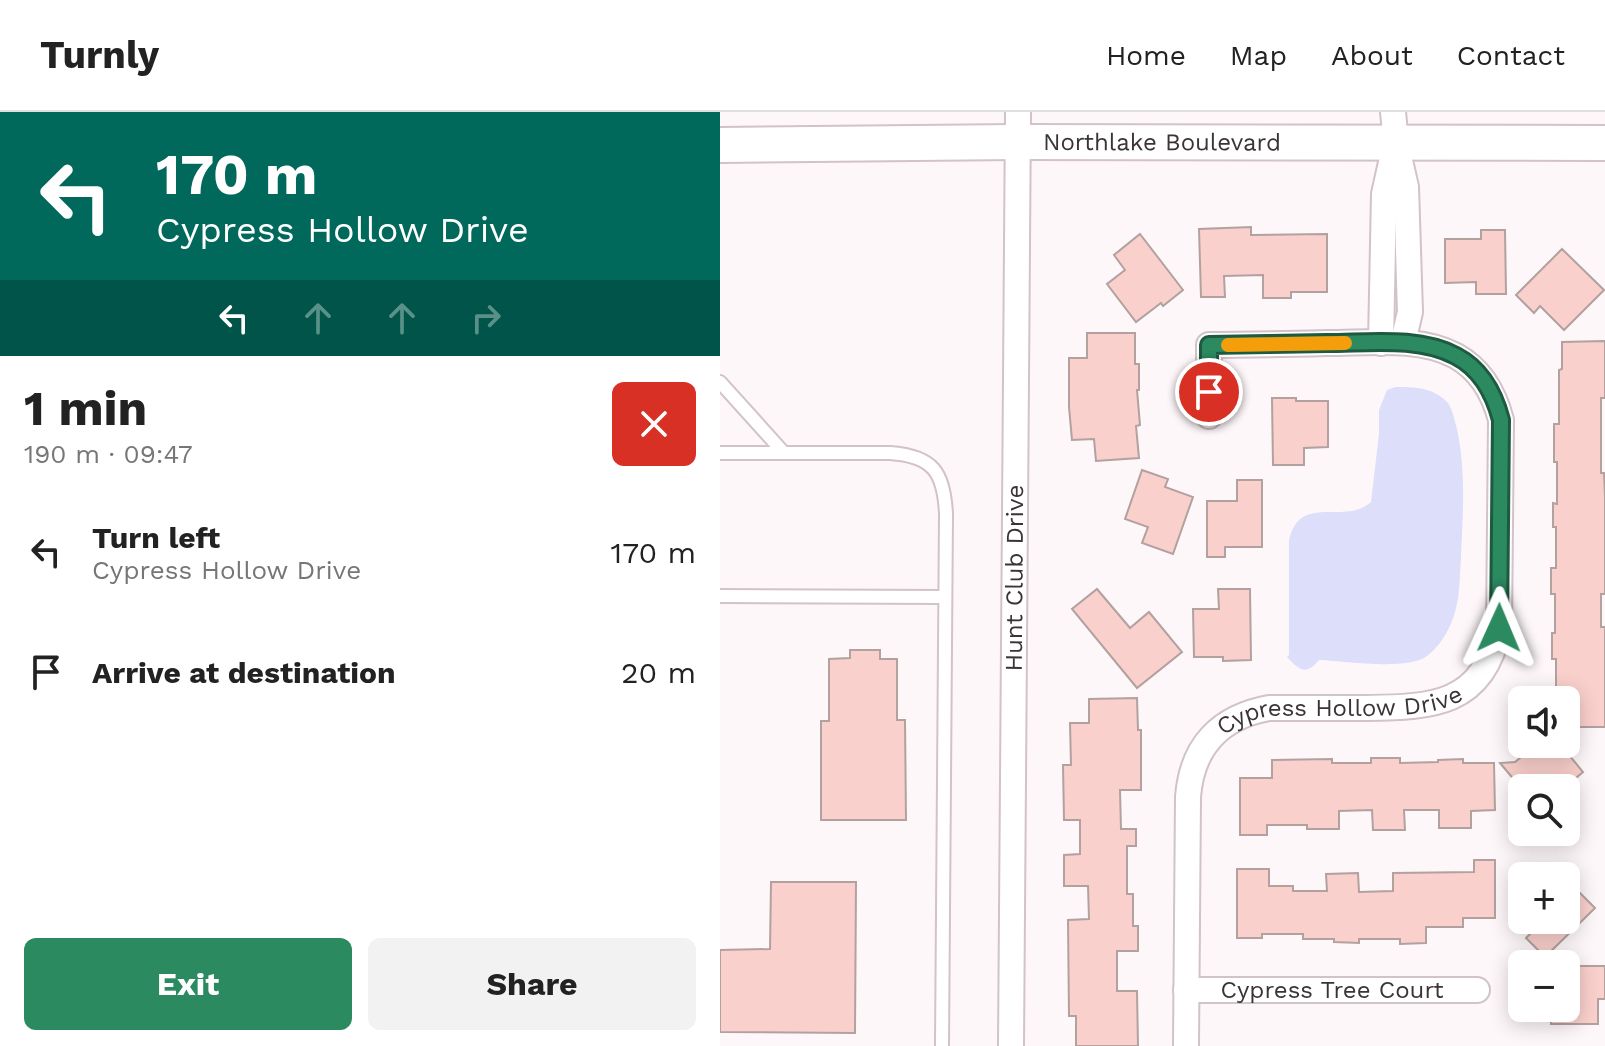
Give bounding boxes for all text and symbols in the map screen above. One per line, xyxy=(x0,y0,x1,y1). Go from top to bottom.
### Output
text: Turnly xyxy=(40,33,159,77)
text: Home xyxy=(1106,39,1186,72)
text: Map xyxy=(1230,39,1287,72)
text: About xyxy=(1331,39,1413,72)
text: Contact xyxy=(1457,39,1565,72)
street label: Northlake Boulevard xyxy=(1043,128,1281,156)
text: 170 m xyxy=(156,142,318,208)
icon: left xyxy=(24,144,128,248)
text: Cypress Hollow Drive xyxy=(156,209,529,251)
icon: left xyxy=(212,296,256,340)
icon: ahead xyxy=(296,296,340,340)
icon: ahead xyxy=(380,296,424,340)
icon: right xyxy=(464,296,508,340)
pin xyxy=(1175,358,1243,426)
icon: arrive xyxy=(1187,370,1231,414)
text: 1 min xyxy=(24,380,147,437)
button: close xyxy=(612,382,696,466)
text: 190 m · 09:47 xyxy=(24,439,193,469)
street label: Hunt Club Drive xyxy=(1000,485,1029,672)
text: Turn left xyxy=(92,520,220,555)
icon: left xyxy=(24,530,68,574)
text: 170 m xyxy=(611,535,696,570)
text: Cypress Hollow Drive xyxy=(92,555,361,585)
position arrow xyxy=(1457,586,1541,670)
icon: arrive xyxy=(24,650,68,694)
text: Arrive at destination xyxy=(92,655,396,690)
text: 20 m xyxy=(621,655,696,690)
street label: Cypress Hollow Drive xyxy=(1211,680,1467,741)
map controls xyxy=(1508,686,1580,1022)
button: sound xyxy=(1508,686,1580,758)
button: search xyxy=(1508,774,1580,846)
button: + xyxy=(1508,862,1580,934)
button: Exit xyxy=(24,938,352,1030)
button: Share xyxy=(368,938,696,1030)
button: − xyxy=(1508,950,1580,1022)
street label: Cypress Tree Court xyxy=(1220,976,1444,1004)

